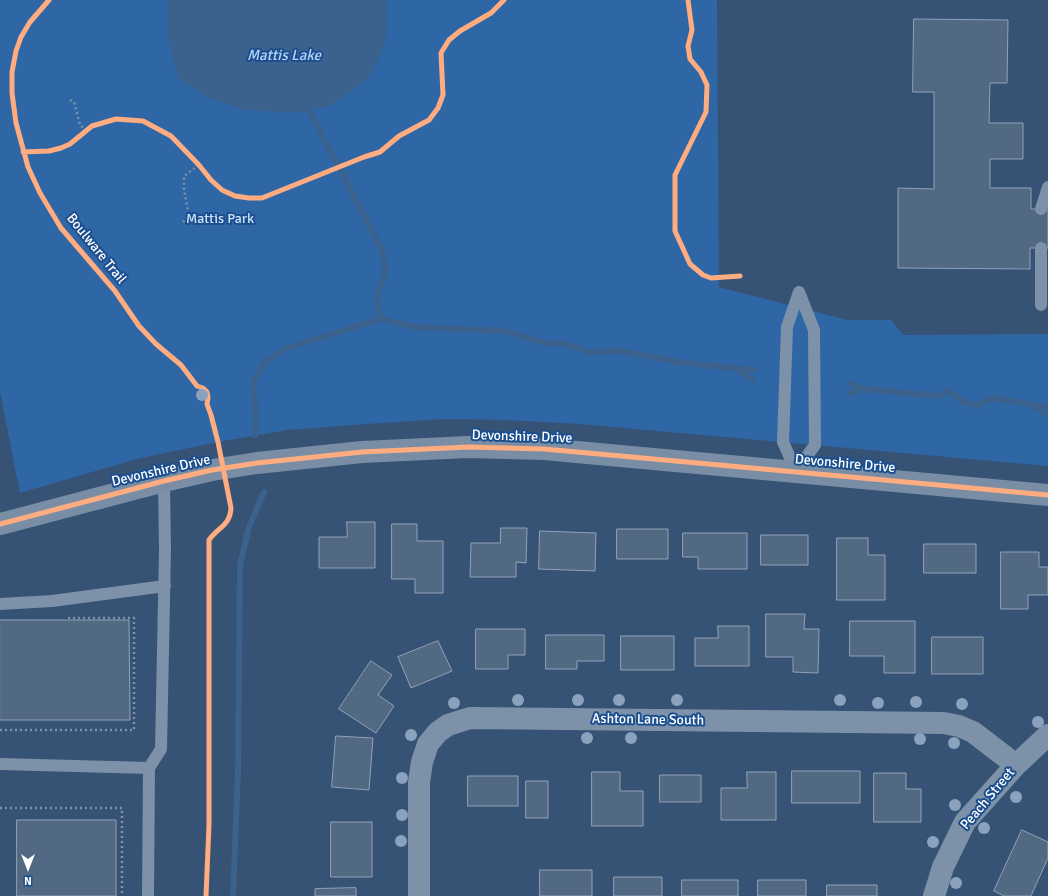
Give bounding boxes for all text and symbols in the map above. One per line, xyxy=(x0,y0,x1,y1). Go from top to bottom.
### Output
water label: Mattis Lake xyxy=(247,47,321,65)
street label: Boulware Trail xyxy=(62,210,130,288)
park label: Mattis Park xyxy=(186,211,254,227)
street label: Devonshire Drive xyxy=(471,427,573,447)
street label: Devonshire Drive xyxy=(110,451,212,491)
street label: Devonshire Drive xyxy=(794,451,896,477)
street label: Ashton Lane South xyxy=(592,711,704,729)
street label: Peach Street xyxy=(957,765,1019,833)
north arrow xyxy=(8,848,48,888)
text: N xyxy=(24,874,32,887)

